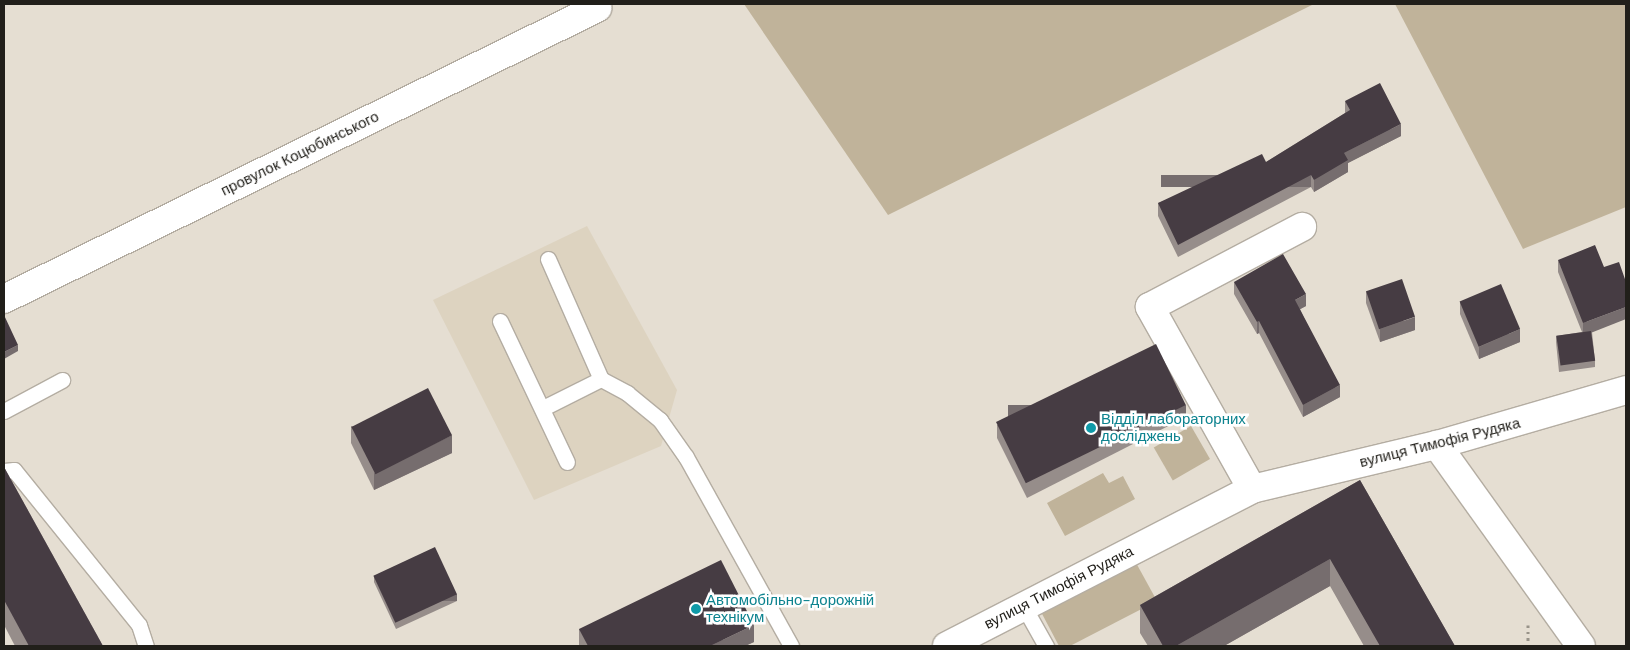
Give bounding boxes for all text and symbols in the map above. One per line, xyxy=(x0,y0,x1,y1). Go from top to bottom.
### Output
street label: провулок Коцюбинського xyxy=(218,108,382,200)
place label: Відділ лабораторних досліджень xyxy=(1101,410,1246,445)
street label: вулиця Тимофія Рудяка xyxy=(1358,414,1522,472)
marker: Відділ лабораторних досліджень xyxy=(1085,422,1097,434)
street label: вулиця Тимофія Рудяка xyxy=(981,543,1137,633)
place label: Автомобільно-дорожній технікум xyxy=(706,591,874,626)
marker: Автомобільно-дорожній технікум xyxy=(690,603,702,615)

